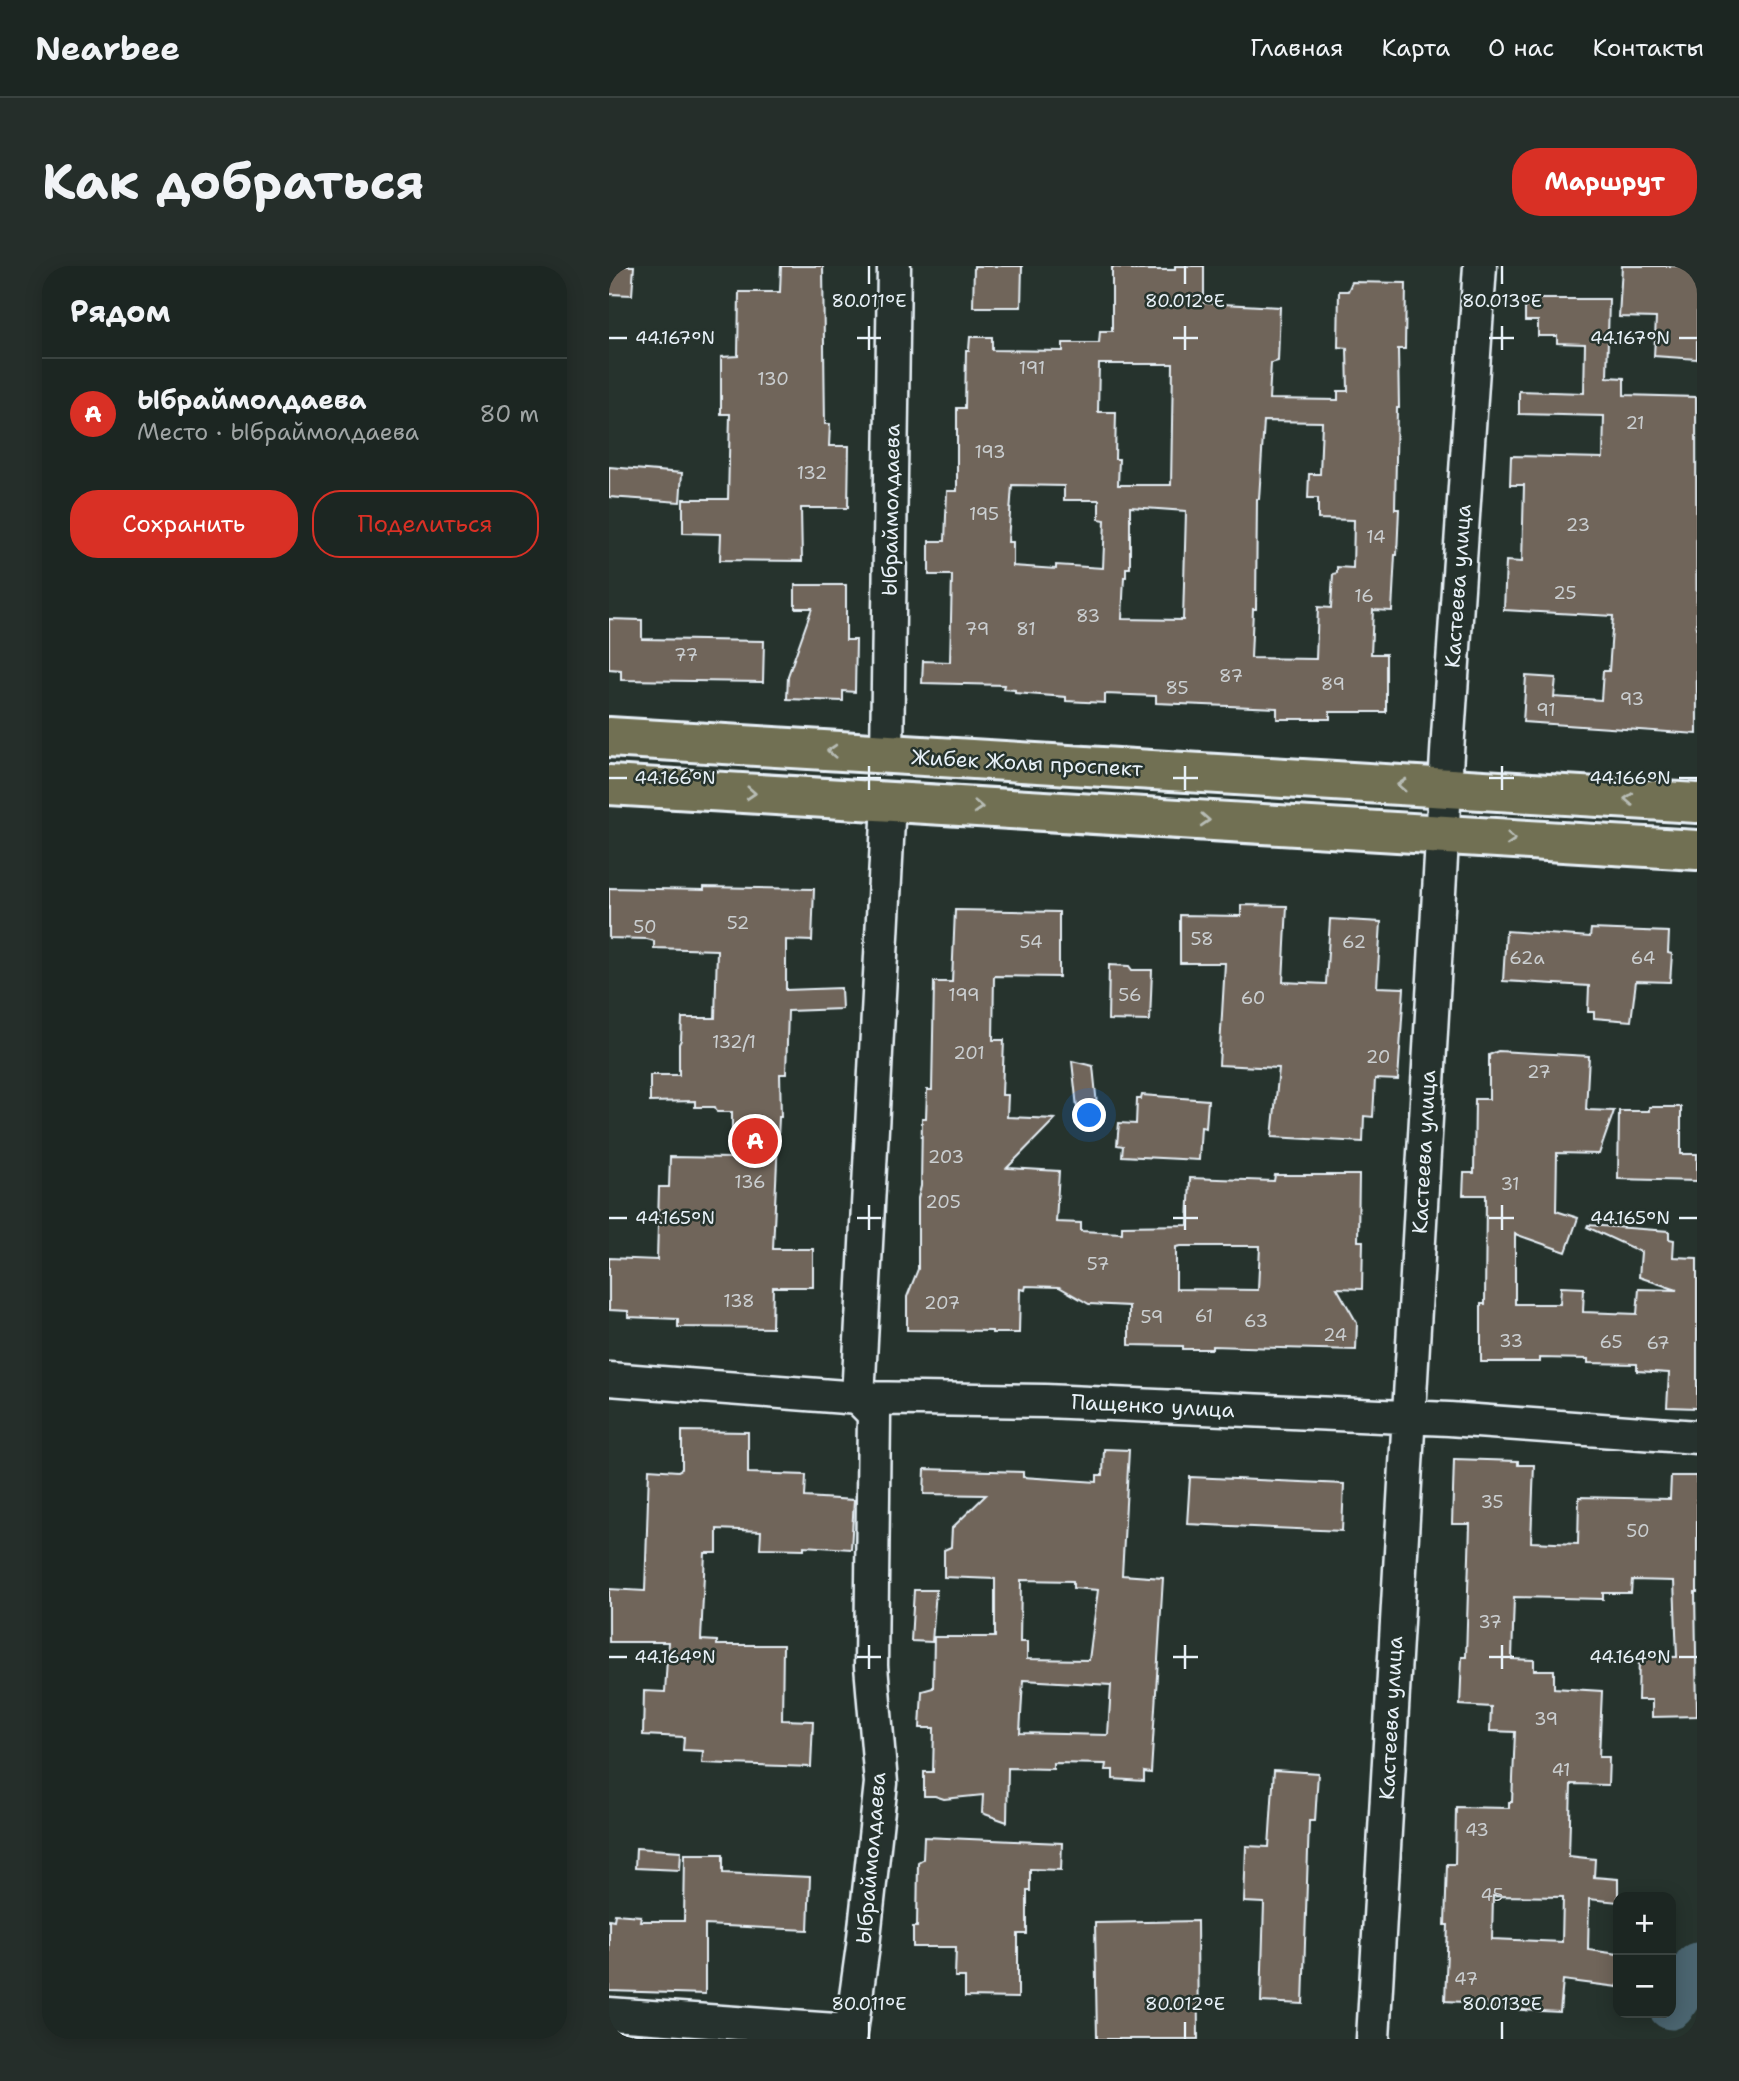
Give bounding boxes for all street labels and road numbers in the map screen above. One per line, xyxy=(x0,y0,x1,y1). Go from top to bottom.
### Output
street label: Ыбраймолдаева xyxy=(875,424,907,596)
street label: Кастеева улица xyxy=(1438,503,1478,669)
street label: Жибек Жолы проспект xyxy=(911,743,1144,783)
street label: Кастеева улица xyxy=(1406,1069,1442,1235)
street label: Пащенко улица xyxy=(1071,1388,1235,1424)
street label: Кастеева улица xyxy=(1373,1635,1409,1801)
street label: Ыбраймолдаева xyxy=(850,1771,892,1945)

